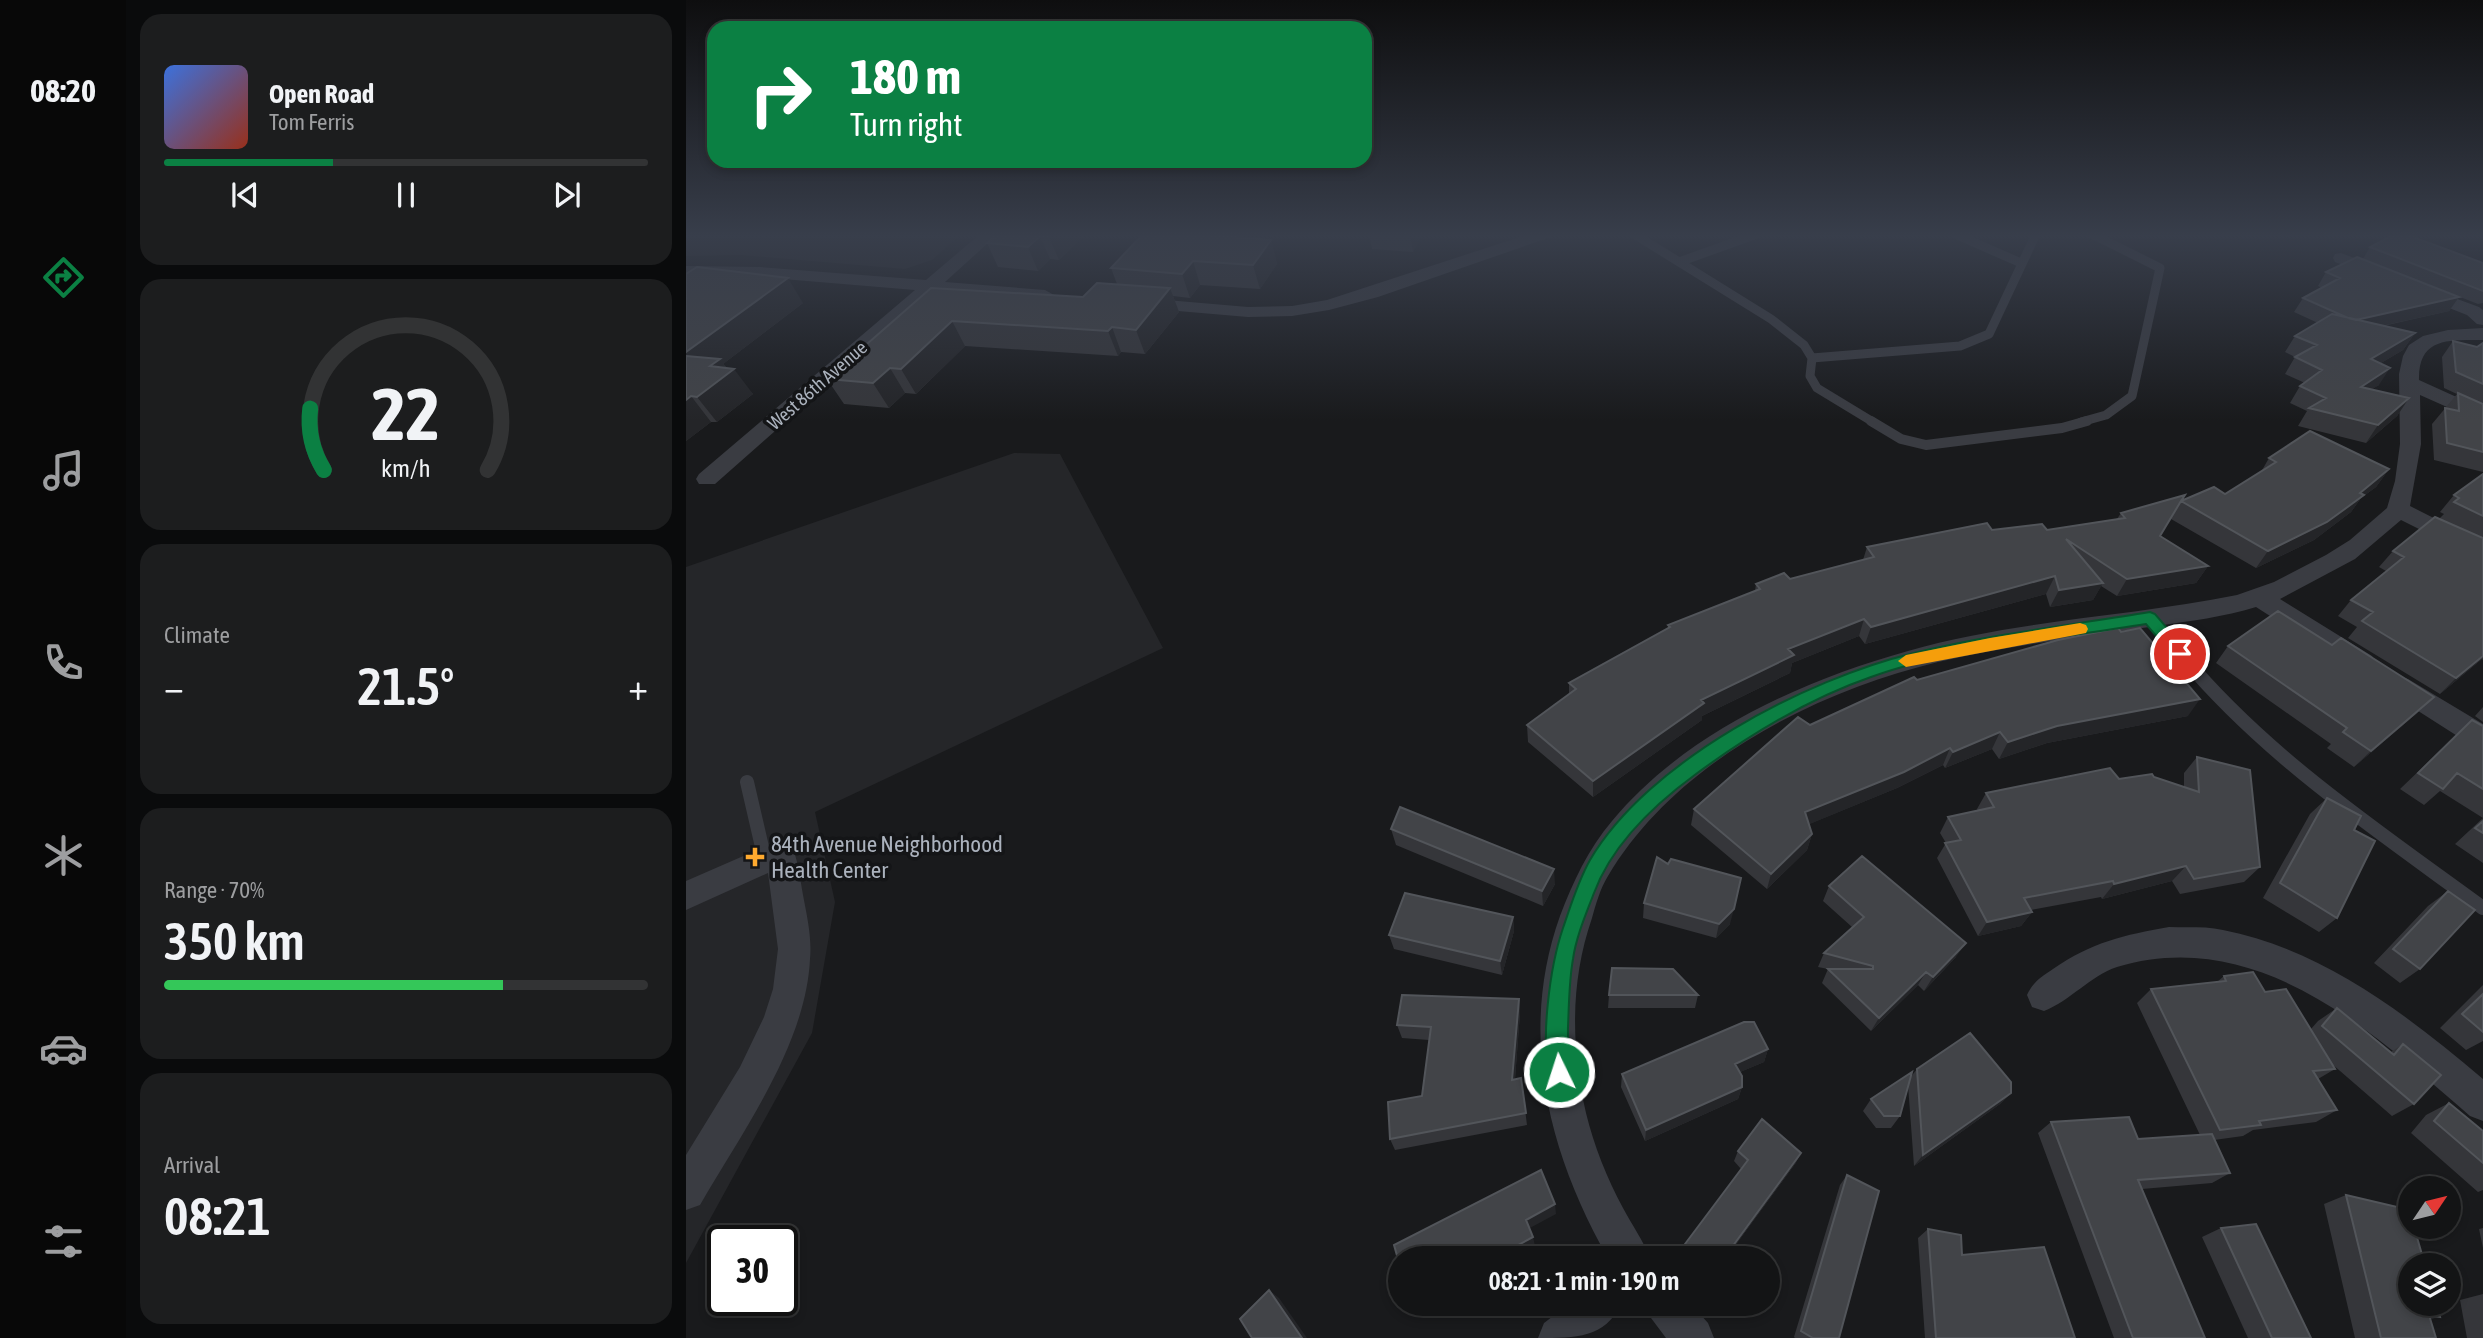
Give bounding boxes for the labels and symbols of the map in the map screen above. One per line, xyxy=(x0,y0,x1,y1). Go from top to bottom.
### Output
street label: West 86th Avenue xyxy=(763,336,871,434)
pin xyxy=(2150,624,2210,684)
place label: 84th Avenue Neighborhood Health Center xyxy=(771,831,1003,883)
marker: 84th Avenue Neighborhood Health Center xyxy=(745,847,765,867)
position arrow xyxy=(1522,1035,1596,1109)
north arrow xyxy=(2398,1176,2460,1239)
speed limit sign: 30 xyxy=(707,1225,798,1316)

